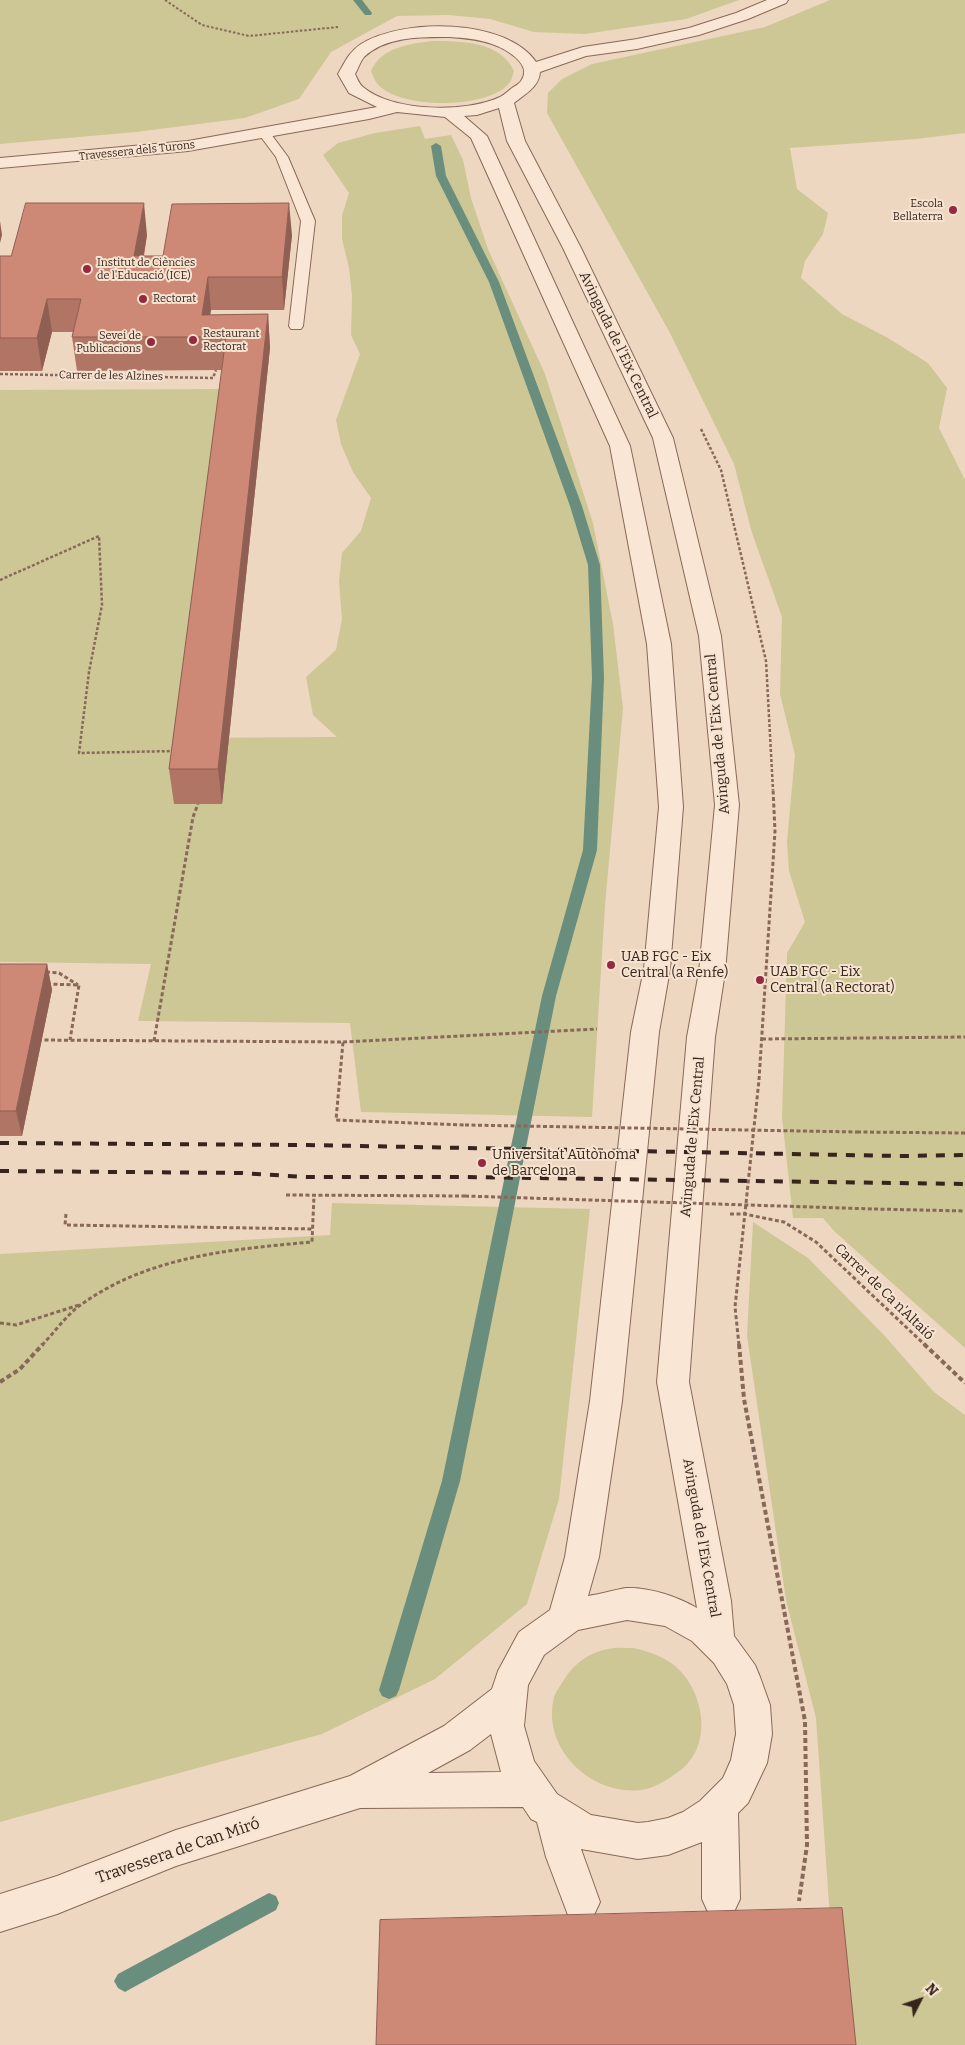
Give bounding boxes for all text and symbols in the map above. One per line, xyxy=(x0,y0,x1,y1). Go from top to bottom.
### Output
street label: Travessera dels Turons xyxy=(78,138,196,164)
place label: Escola Bellaterra xyxy=(893,197,943,223)
marker: Escola Bellaterra xyxy=(947,204,959,216)
place label: Institut de Ciències de l'Educació (ICE) xyxy=(97,256,195,282)
marker: Institut de Ciències de l'Educació (ICE) xyxy=(81,263,93,275)
street label: Avinguda de l'Eix Central xyxy=(575,269,661,421)
place label: Rectorat xyxy=(153,292,196,306)
marker: Rectorat xyxy=(137,293,149,305)
place label: Restaurant Rectorat xyxy=(203,327,259,353)
place label: Sevei de Publicacions xyxy=(76,329,141,355)
marker: Restaurant Rectorat xyxy=(187,334,199,346)
marker: Sevei de Publicacions xyxy=(145,336,157,348)
street label: Carrer de les Alzines xyxy=(59,368,163,384)
street label: Avinguda de l'Eix Central xyxy=(703,653,733,815)
place label: UAB FGC - Eix Central (a Renfe) xyxy=(621,949,728,982)
marker: UAB FGC - Eix Central (a Renfe) xyxy=(605,959,617,971)
place label: UAB FGC - Eix Central (a Rectorat) xyxy=(770,964,895,996)
marker: UAB FGC - Eix Central (a Rectorat) xyxy=(754,974,766,986)
street label: Avinguda de l'Eix Central xyxy=(678,1056,708,1218)
place label: Universitat Autònoma de Barcelona xyxy=(492,1147,636,1180)
marker: Universitat Autònoma de Barcelona xyxy=(476,1157,488,1169)
street label: Carrer de Ca n'Altaió xyxy=(831,1240,937,1344)
street label: Avinguda de l'Eix Central xyxy=(679,1457,723,1619)
street label: Travessera de Can Miró xyxy=(94,1814,262,1888)
north arrow xyxy=(895,1975,945,2025)
text: N xyxy=(922,1980,942,1999)

